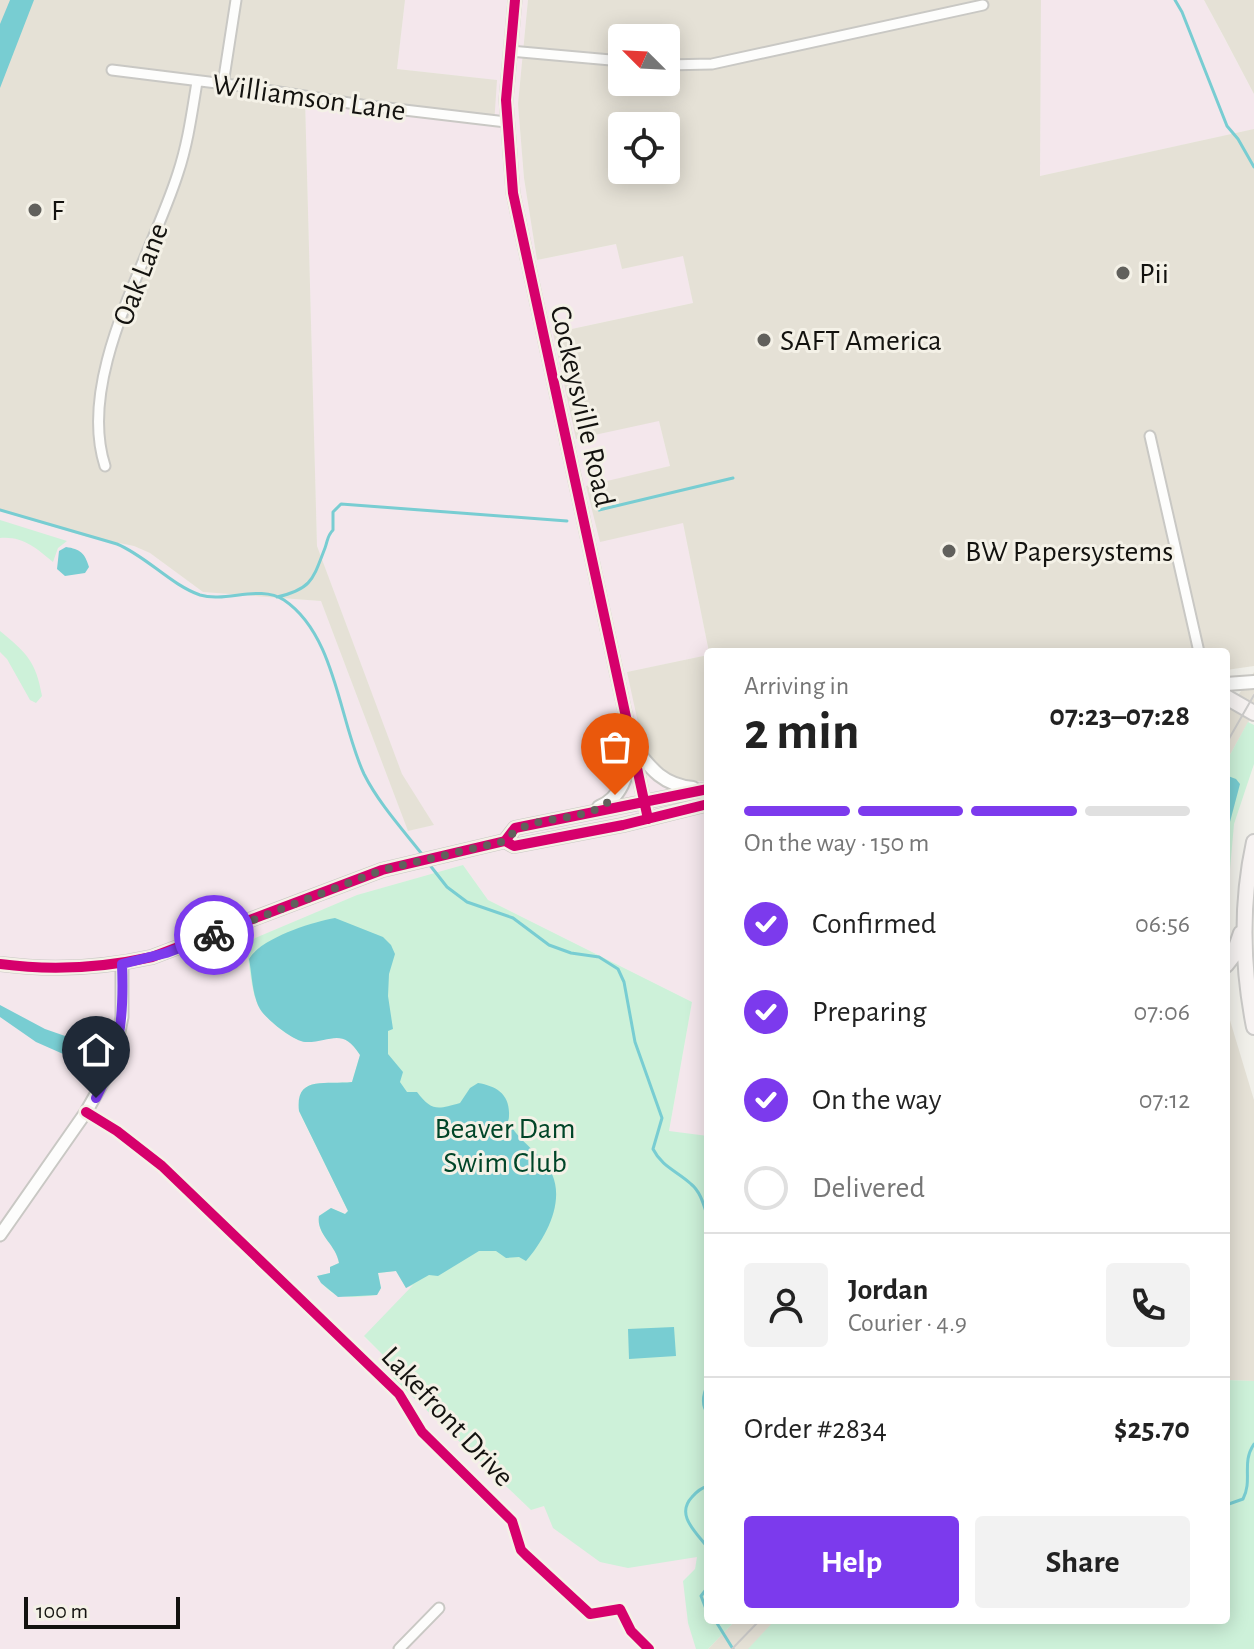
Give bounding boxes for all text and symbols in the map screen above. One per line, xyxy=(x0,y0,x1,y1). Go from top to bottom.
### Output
north arrow xyxy=(608,24,680,96)
map controls xyxy=(608,24,680,184)
street label: Williamson Lane xyxy=(210,70,407,126)
button: locate xyxy=(608,112,680,184)
place label: F xyxy=(51,196,65,226)
marker: F xyxy=(26,201,44,219)
street label: Oak Lane xyxy=(108,219,174,330)
place label: Pii xyxy=(1139,259,1169,289)
marker: Pii xyxy=(1114,264,1132,282)
street label: Cockeysville Road xyxy=(544,303,620,510)
place label: SAFT America xyxy=(780,326,942,356)
marker: SAFT America xyxy=(755,331,773,349)
place label: BW Papersystems xyxy=(965,537,1173,567)
marker: BW Papersystems xyxy=(940,542,958,560)
text: Arriving in xyxy=(744,673,849,699)
text: 07:23–07:28 xyxy=(1049,701,1190,731)
text: 2 min xyxy=(744,706,859,758)
pin xyxy=(581,713,649,795)
icon: bag xyxy=(593,725,637,769)
text: On the way · 150 m xyxy=(744,830,929,856)
courier xyxy=(174,895,254,975)
icon: check xyxy=(744,902,788,946)
text: Confirmed xyxy=(812,909,936,939)
text: 06:56 xyxy=(1135,911,1190,937)
icon: bike xyxy=(192,913,236,957)
icon: check xyxy=(744,990,788,1034)
text: Preparing xyxy=(812,997,927,1027)
text: 07:06 xyxy=(1134,999,1190,1025)
pin xyxy=(62,1016,130,1098)
icon: home xyxy=(74,1028,118,1072)
icon: check xyxy=(744,1078,788,1122)
text: On the way xyxy=(812,1085,941,1115)
text: 07:12 xyxy=(1139,1087,1190,1113)
park label: Beaver Dam Swim Club xyxy=(435,1114,575,1178)
text: Delivered xyxy=(812,1173,925,1203)
button: person xyxy=(744,1263,828,1347)
button: phone xyxy=(1106,1263,1190,1347)
text: Jordan xyxy=(848,1275,928,1305)
text: Courier · 4.9 xyxy=(848,1310,967,1336)
street label: Lakefront Drive xyxy=(375,1341,519,1492)
text: Order #2834 xyxy=(744,1414,887,1444)
text: $25.70 xyxy=(1114,1414,1190,1444)
button: Help xyxy=(744,1516,959,1608)
button: Share xyxy=(975,1516,1190,1608)
scale bar xyxy=(24,1593,180,1629)
text: 100 m xyxy=(36,1600,88,1622)

